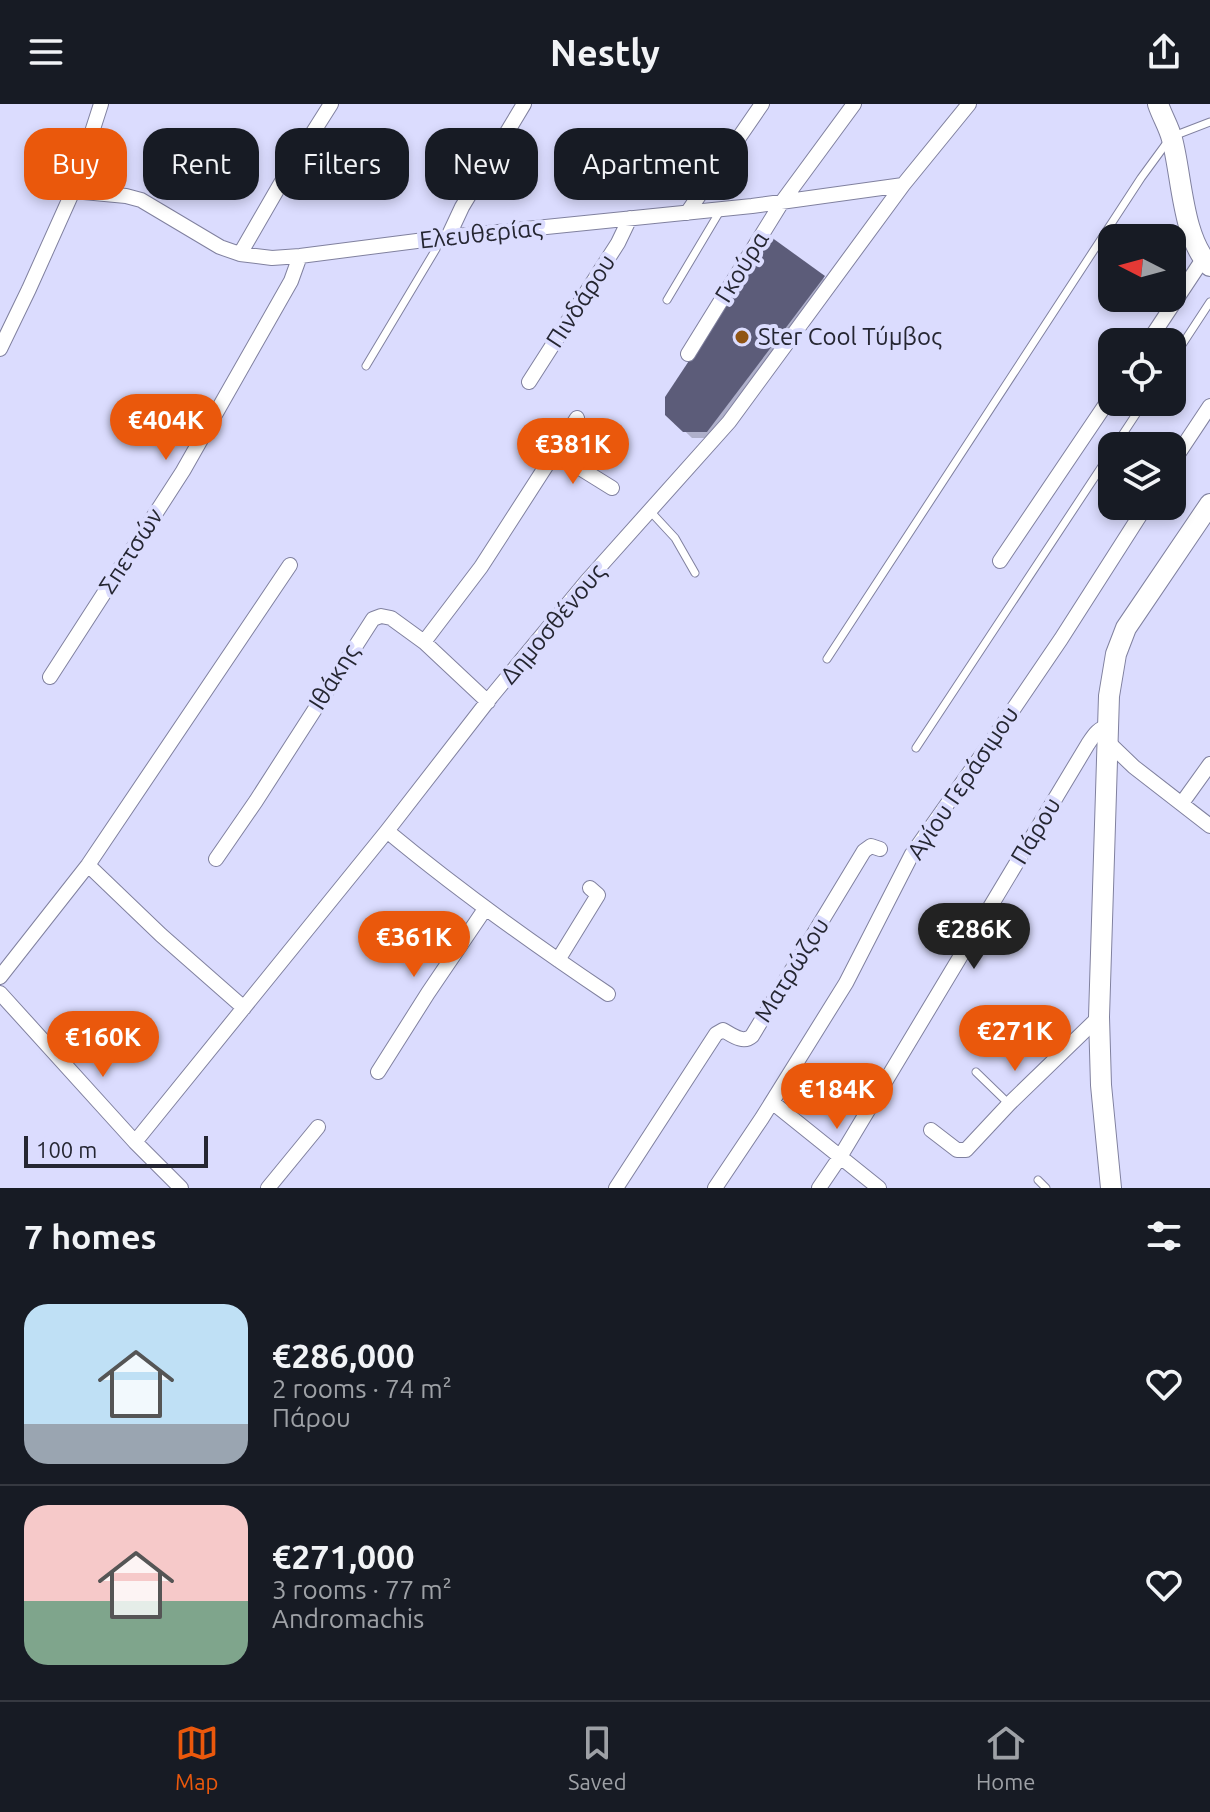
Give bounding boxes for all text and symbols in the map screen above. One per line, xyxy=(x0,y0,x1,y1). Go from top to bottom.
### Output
icon: menu xyxy=(24,30,68,74)
icon: share xyxy=(1142,30,1186,74)
text: Nestly xyxy=(550,32,660,73)
chip: Buy xyxy=(24,128,127,200)
chip: Rent xyxy=(143,128,259,200)
chip: Filters xyxy=(275,128,409,200)
chip: New xyxy=(425,128,538,200)
chip: Apartment xyxy=(554,128,748,200)
street label: Ελευθερίας xyxy=(418,214,544,253)
north arrow xyxy=(1098,224,1186,312)
map controls xyxy=(1098,224,1186,520)
street label: Γκούρα xyxy=(709,226,774,307)
street label: Πινδάρου xyxy=(541,249,621,352)
place label: Ster Cool Τύμβος xyxy=(758,323,942,350)
marker: Ster Cool Τύμβος xyxy=(733,328,751,346)
button: locate xyxy=(1098,328,1186,416)
pin: €404K xyxy=(110,394,222,462)
text: €404K xyxy=(128,405,204,434)
pin: €381K xyxy=(517,418,629,486)
text: €381K xyxy=(535,429,611,458)
button: layers xyxy=(1098,432,1186,520)
street label: Σπετσών xyxy=(93,503,168,598)
street label: Δημοσθένους xyxy=(495,558,611,689)
street label: Ιθάκης xyxy=(303,639,364,714)
street label: Αγίου Γεράσιμου xyxy=(901,701,1024,864)
street label: Πάρου xyxy=(1005,793,1066,869)
pin: €286K xyxy=(918,903,1030,971)
pin: €361K xyxy=(358,911,470,979)
street label: Ματρώζου xyxy=(749,913,834,1027)
text: €286K xyxy=(936,914,1012,943)
text: €361K xyxy=(376,922,452,951)
pin: €271K xyxy=(959,1005,1071,1073)
pin: €160K xyxy=(47,1011,159,1079)
text: €271K xyxy=(977,1016,1053,1045)
text: €160K xyxy=(65,1022,141,1051)
pin: €184K xyxy=(781,1063,893,1131)
text: €184K xyxy=(799,1074,875,1103)
scale bar xyxy=(24,1132,208,1168)
text: 100 m xyxy=(36,1137,97,1162)
icon: filters xyxy=(1142,1214,1186,1258)
text: 7 homes xyxy=(24,1217,157,1255)
icon: home xyxy=(88,1336,184,1432)
text: €286,000 xyxy=(272,1336,415,1374)
icon: heart xyxy=(1142,1362,1186,1406)
text: 2 rooms · 74 m² xyxy=(272,1374,452,1403)
text: Πάρου xyxy=(272,1403,351,1432)
icon: home xyxy=(88,1537,184,1633)
text: €271,000 xyxy=(272,1537,415,1575)
icon: heart xyxy=(1142,1563,1186,1607)
text: 3 rooms · 77 m² xyxy=(272,1575,452,1604)
text: Andromachis xyxy=(272,1604,424,1633)
tab: Map xyxy=(175,1721,219,1794)
tab: Saved xyxy=(568,1721,627,1794)
tab: Home xyxy=(976,1721,1035,1794)

